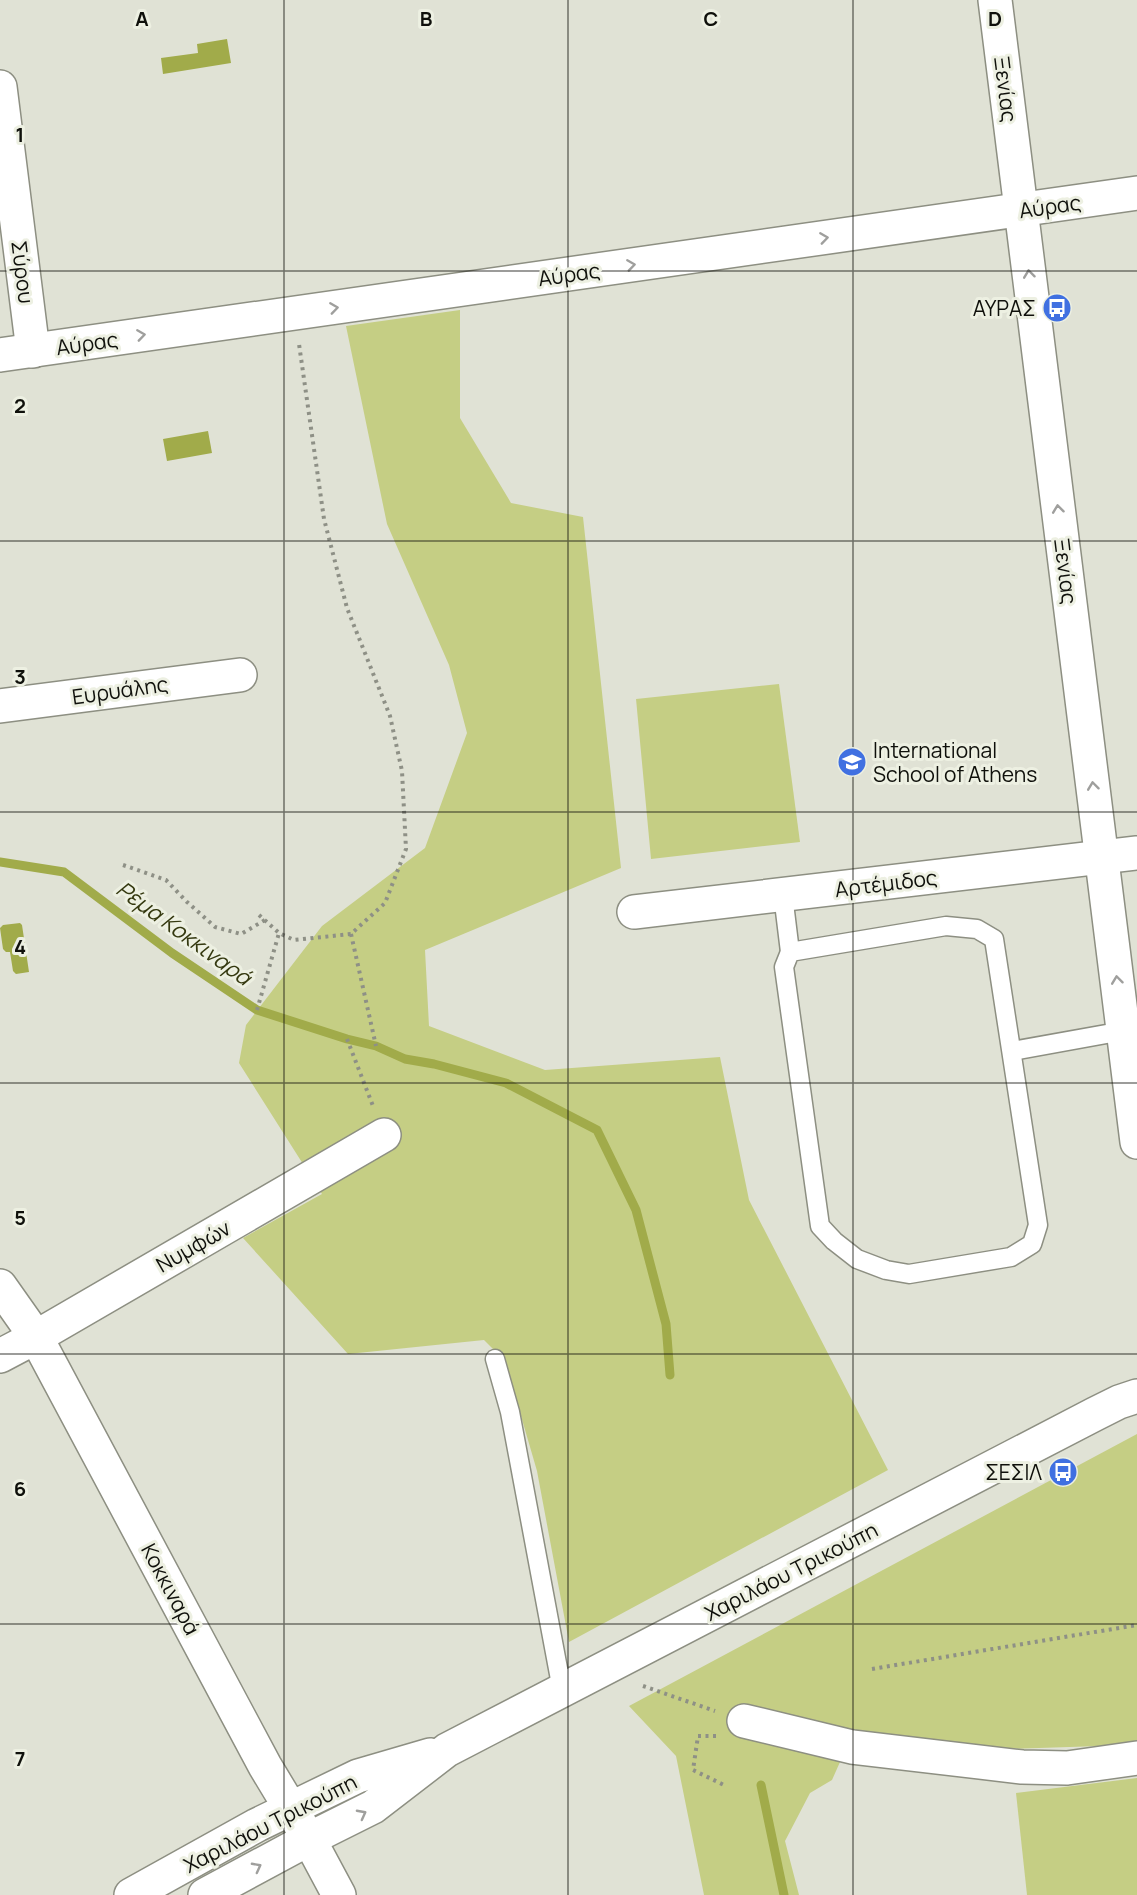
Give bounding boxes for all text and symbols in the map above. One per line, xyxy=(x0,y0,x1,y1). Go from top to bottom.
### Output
text: A xyxy=(135,5,149,32)
text: B xyxy=(420,5,433,32)
text: C xyxy=(704,5,718,32)
text: D xyxy=(988,5,1002,32)
street label: Ξενίας xyxy=(988,54,1024,124)
text: 1 xyxy=(16,121,24,148)
street label: Αύρας xyxy=(1017,188,1083,224)
one-way arrow xyxy=(820,232,829,244)
street label: Σύρου xyxy=(5,239,41,305)
street label: Αύρας xyxy=(536,256,602,292)
one-way arrow xyxy=(627,260,636,272)
one-way arrow xyxy=(1023,269,1036,279)
bus stop icon: ΑΥΡΑΣ xyxy=(1041,292,1073,324)
place label: ΑΥΡΑΣ xyxy=(973,294,1036,322)
one-way arrow xyxy=(330,302,339,314)
street label: Αύρας xyxy=(54,325,120,361)
one-way arrow xyxy=(136,330,146,342)
text: 2 xyxy=(14,392,26,419)
one-way arrow xyxy=(1053,505,1065,514)
street label: Ξενίας xyxy=(1048,536,1084,606)
text: 3 xyxy=(14,663,26,690)
street label: Ευρυάλης xyxy=(70,669,170,711)
place label: International School of Athens xyxy=(873,736,1037,788)
school or university icon: International School of Athens xyxy=(836,746,868,778)
one-way arrow xyxy=(1087,782,1099,791)
street label: Αρτέμιδος xyxy=(833,863,939,903)
water label: Ρέμα Κοκκιναρά xyxy=(110,874,259,993)
text: 4 xyxy=(14,933,26,960)
one-way arrow xyxy=(1111,975,1124,984)
text: 5 xyxy=(14,1204,26,1231)
street label: Νυμφών xyxy=(151,1213,235,1278)
bus stop icon: ΣΕΣΙΛ xyxy=(1047,1456,1079,1488)
place label: ΣΕΣΙΛ xyxy=(985,1458,1042,1486)
text: 6 xyxy=(14,1475,26,1502)
street label: Χαριλάου Τρικούπη xyxy=(700,1515,882,1627)
street label: Κοκκιναρά xyxy=(135,1538,207,1640)
text: 7 xyxy=(15,1745,25,1772)
street label: Χαριλάου Τρικούπη xyxy=(179,1767,361,1879)
one-way arrow xyxy=(355,1810,366,1821)
one-way arrow xyxy=(251,1863,261,1874)

